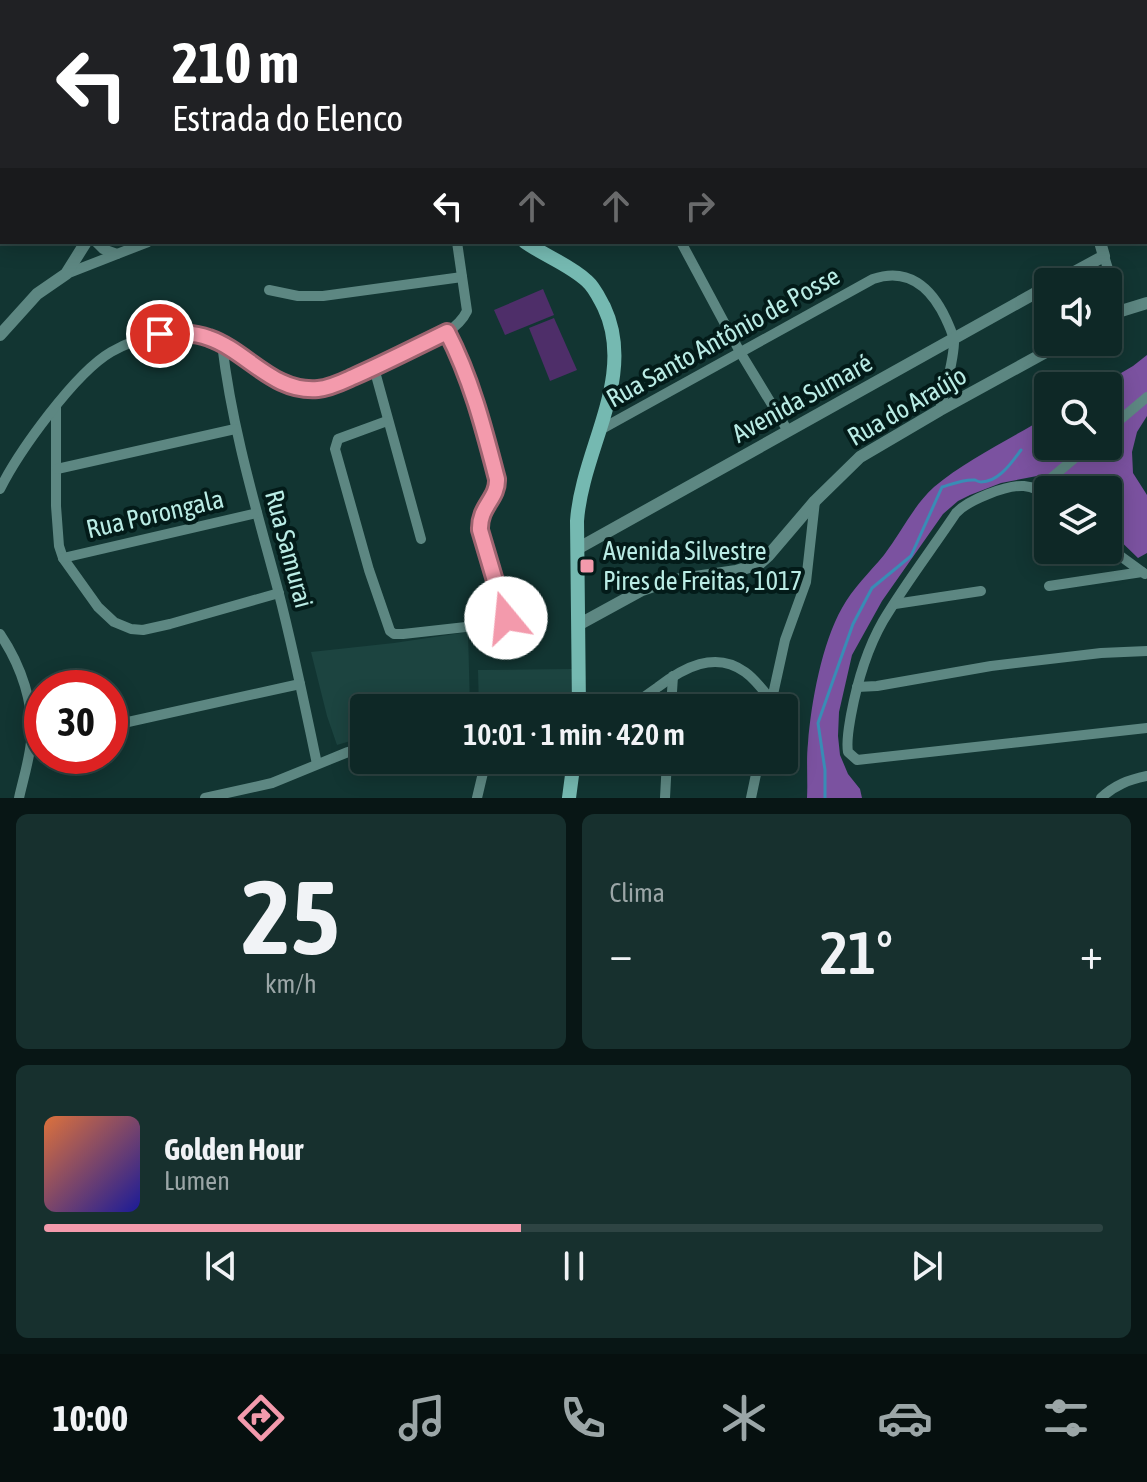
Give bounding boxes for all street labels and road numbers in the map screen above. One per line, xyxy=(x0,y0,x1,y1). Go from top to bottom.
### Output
street label: Rua Santo Antônio de Posse xyxy=(601,260,845,414)
street label: Avenida Sumaré xyxy=(727,347,877,449)
street label: Rua do Araújo xyxy=(842,360,972,452)
street label: Rua Porongala xyxy=(83,484,227,544)
street label: Rua Samurai xyxy=(259,487,319,611)

